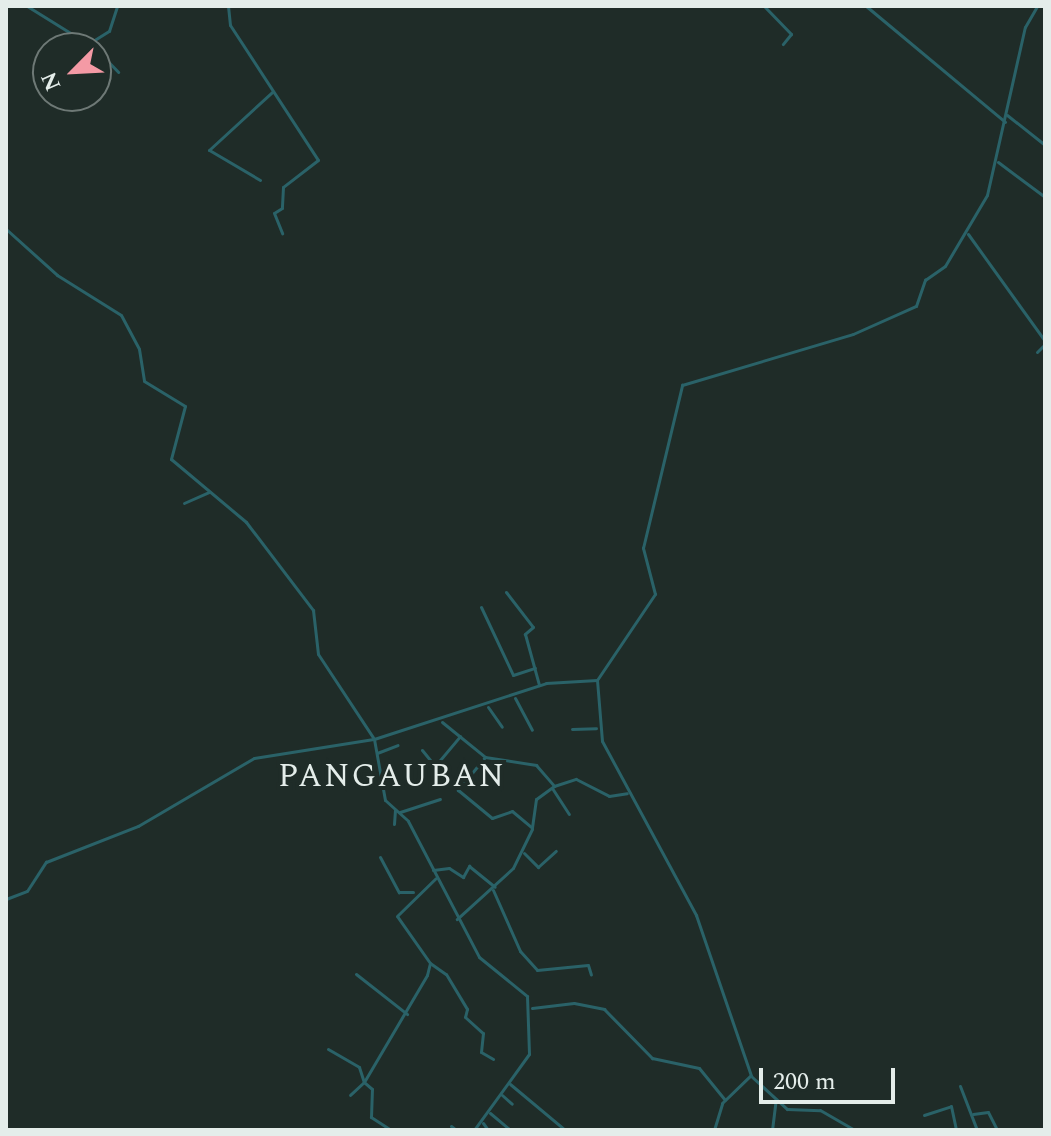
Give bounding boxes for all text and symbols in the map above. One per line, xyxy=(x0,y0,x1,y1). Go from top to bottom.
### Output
north arrow xyxy=(32,32,112,112)
text: N xyxy=(33,66,70,96)
district label: PANGAUBAN xyxy=(278,758,506,796)
scale bar xyxy=(763,1052,899,1102)
text: 200 m xyxy=(773,1064,836,1100)

